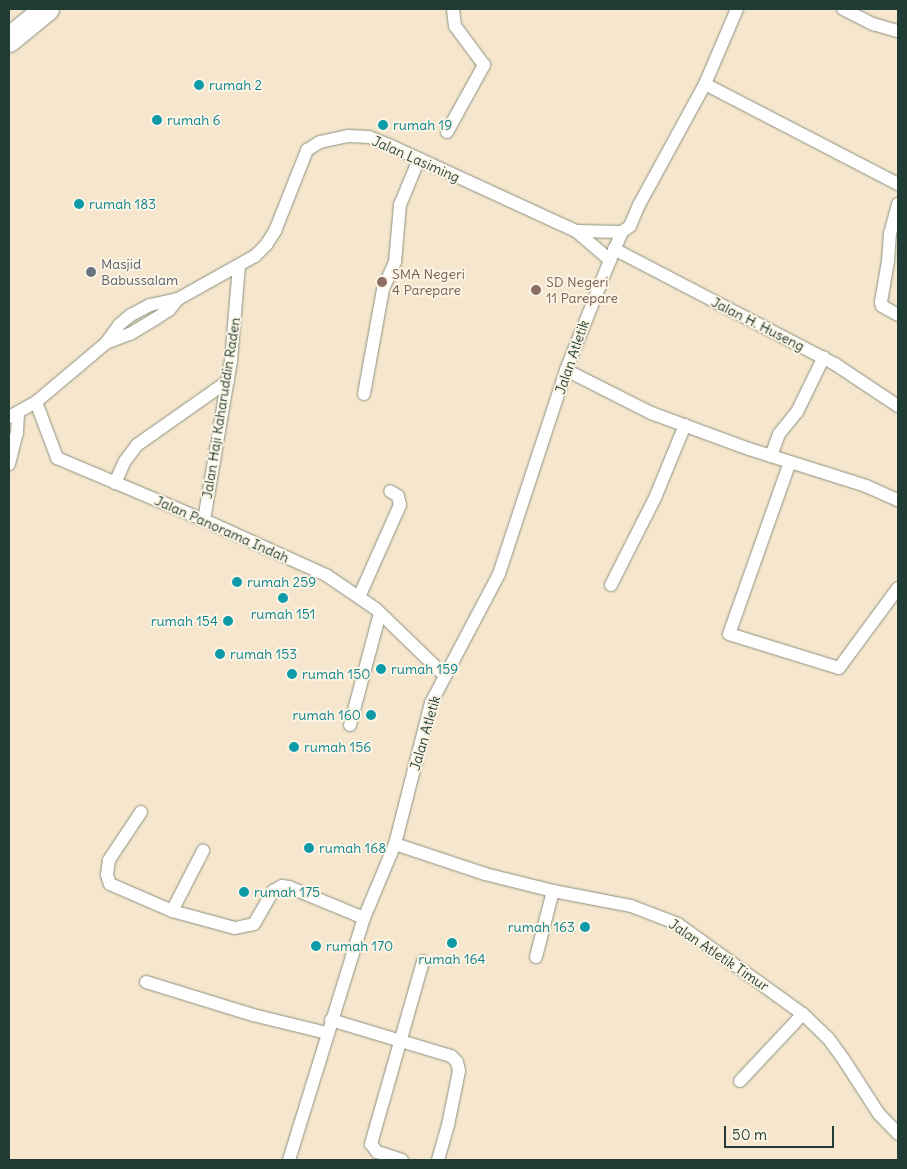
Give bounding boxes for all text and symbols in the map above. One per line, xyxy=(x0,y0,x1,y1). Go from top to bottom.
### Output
place label: rumah 2 xyxy=(209,77,262,93)
marker: rumah 2 xyxy=(193,79,205,91)
place label: rumah 6 xyxy=(167,112,221,128)
marker: rumah 6 xyxy=(151,114,163,126)
place label: rumah 19 xyxy=(393,117,452,133)
marker: rumah 19 xyxy=(377,119,389,131)
street label: Jalan Lasiming xyxy=(370,132,462,186)
place label: rumah 183 xyxy=(89,196,156,212)
marker: rumah 183 xyxy=(73,198,85,210)
place label: Masjid Babussalam xyxy=(101,256,178,288)
marker: Masjid Babussalam xyxy=(85,266,97,278)
place label: SMA Negeri 4 Parepare xyxy=(392,266,465,298)
place label: SD Negeri 11 Parepare xyxy=(546,274,618,306)
marker: SMA Negeri 4 Parepare xyxy=(376,276,388,288)
marker: SD Negeri 11 Parepare xyxy=(530,284,542,296)
street label: Jalan H. Huseng xyxy=(709,293,807,355)
street label: Jalan Haji Kaharuddin Raden xyxy=(198,316,244,500)
street label: Jalan Atletik xyxy=(552,318,592,396)
street label: Jalan Panorama Indah xyxy=(152,492,292,566)
place label: rumah 259 xyxy=(247,574,316,590)
marker: rumah 259 xyxy=(231,576,243,588)
marker: rumah 151 xyxy=(277,592,289,604)
place label: rumah 151 xyxy=(251,606,315,622)
place label: rumah 154 xyxy=(151,613,218,629)
marker: rumah 154 xyxy=(222,615,234,627)
place label: rumah 153 xyxy=(230,646,297,662)
marker: rumah 153 xyxy=(214,648,226,660)
place label: rumah 159 xyxy=(391,661,458,677)
marker: rumah 159 xyxy=(375,663,387,675)
place label: rumah 150 xyxy=(302,666,370,682)
marker: rumah 150 xyxy=(286,668,298,680)
street label: Jalan Atletik xyxy=(406,694,444,772)
place label: rumah 160 xyxy=(293,707,361,723)
marker: rumah 160 xyxy=(365,709,377,721)
place label: rumah 156 xyxy=(304,739,371,755)
marker: rumah 156 xyxy=(288,741,300,753)
place label: rumah 168 xyxy=(319,840,386,856)
marker: rumah 168 xyxy=(303,842,315,854)
place label: rumah 175 xyxy=(254,884,320,900)
marker: rumah 175 xyxy=(238,886,250,898)
street label: Jalan Atletik Timur xyxy=(666,915,772,995)
place label: rumah 163 xyxy=(508,919,575,935)
marker: rumah 163 xyxy=(579,921,591,933)
marker: rumah 164 xyxy=(446,937,458,949)
place label: rumah 170 xyxy=(326,938,393,954)
marker: rumah 170 xyxy=(310,940,322,952)
place label: rumah 164 xyxy=(418,951,486,967)
scale bar xyxy=(727,1116,837,1148)
text: 50 m xyxy=(732,1125,767,1144)

